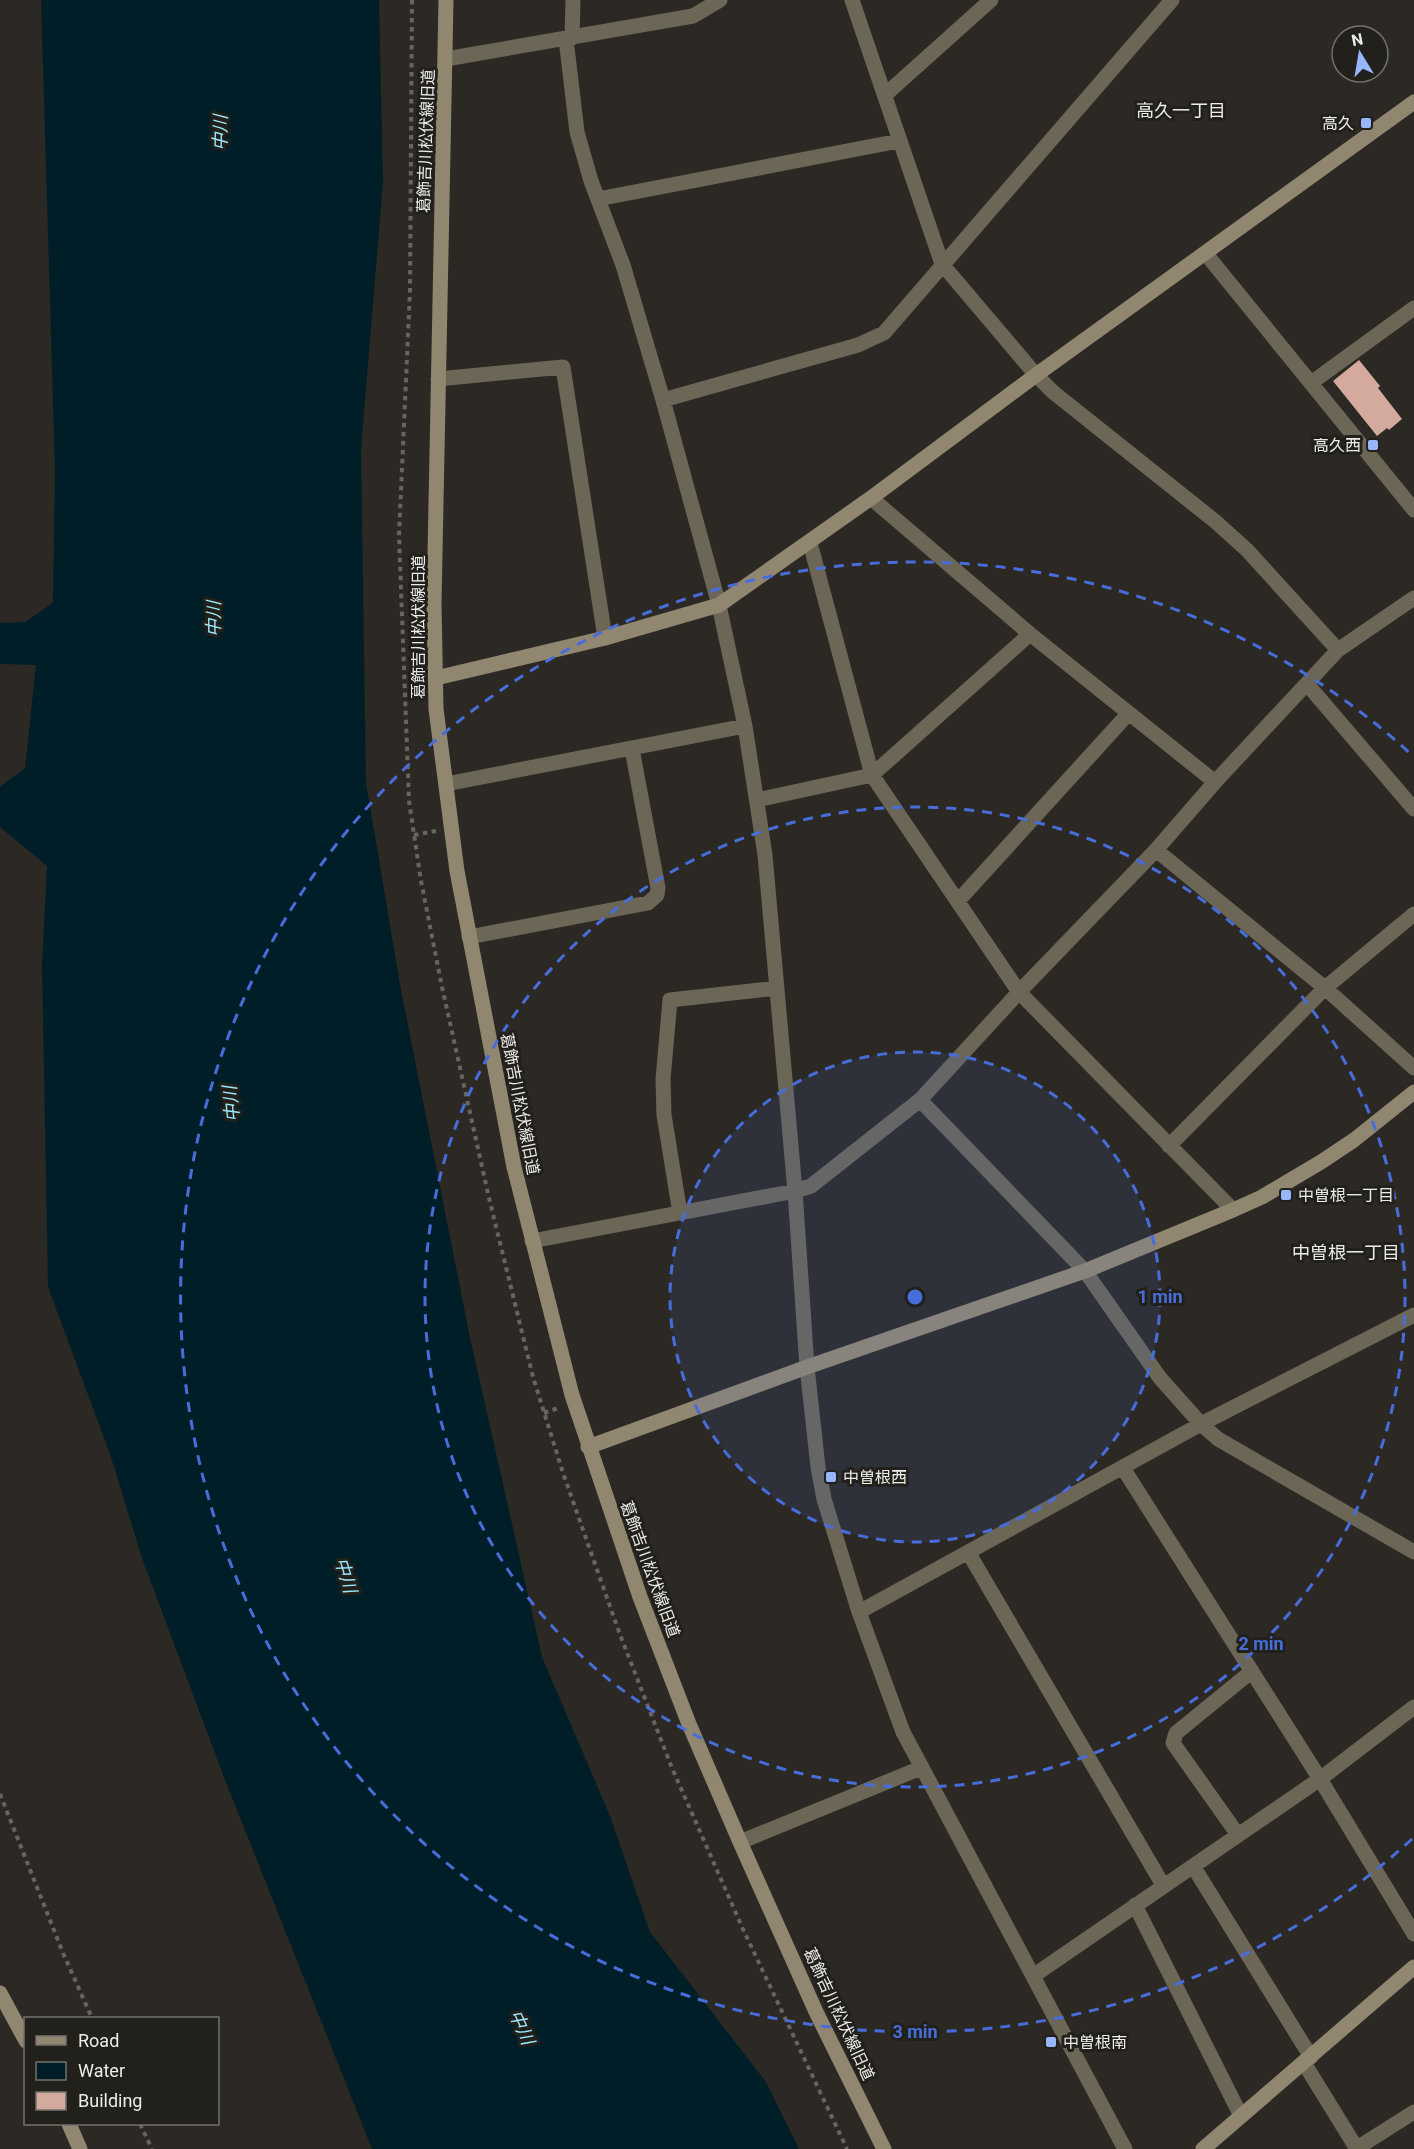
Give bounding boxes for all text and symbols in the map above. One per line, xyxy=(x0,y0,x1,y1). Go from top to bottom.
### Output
north arrow xyxy=(1330,24,1390,84)
text: N xyxy=(1350,29,1365,50)
street label: 葛飾吉川松伏線旧道 xyxy=(414,69,438,213)
district label: 高久一丁目 xyxy=(1136,100,1226,121)
water label: 中川 xyxy=(209,113,231,151)
place label: 高久 xyxy=(1322,114,1354,133)
marker: 高久 xyxy=(1359,116,1373,130)
place label: 高久西 xyxy=(1313,436,1361,455)
marker: 高久西 xyxy=(1366,438,1380,452)
street label: 葛飾吉川松伏線旧道 xyxy=(409,555,428,699)
water label: 中川 xyxy=(203,599,224,637)
street label: 葛飾吉川松伏線旧道 xyxy=(497,1032,543,1176)
water label: 中川 xyxy=(218,1083,243,1123)
place label: 中曽根一丁目 xyxy=(1298,1186,1394,1205)
marker: 中曽根一丁目 xyxy=(1279,1188,1293,1202)
district label: 中曽根一丁目 xyxy=(1292,1242,1400,1263)
text: 1 min xyxy=(1137,1286,1183,1307)
centre of rings xyxy=(905,1287,925,1307)
place label: 中曽根西 xyxy=(843,1468,907,1487)
marker: 中曽根西 xyxy=(824,1470,838,1484)
street label: 葛飾吉川松伏線旧道 xyxy=(616,1498,684,1640)
water label: 中川 xyxy=(331,1555,362,1597)
text: 2 min xyxy=(1238,1633,1284,1654)
street label: 葛飾吉川松伏線旧道 xyxy=(800,1945,878,2083)
water label: 中川 xyxy=(505,2006,540,2050)
legend xyxy=(24,2017,219,2125)
text: 3 min xyxy=(892,2021,938,2042)
text: Road xyxy=(78,2030,119,2051)
place label: 中曽根南 xyxy=(1063,2033,1127,2052)
marker: 中曽根南 xyxy=(1044,2035,1058,2049)
text: Water xyxy=(78,2060,125,2081)
text: Building xyxy=(78,2090,142,2111)

